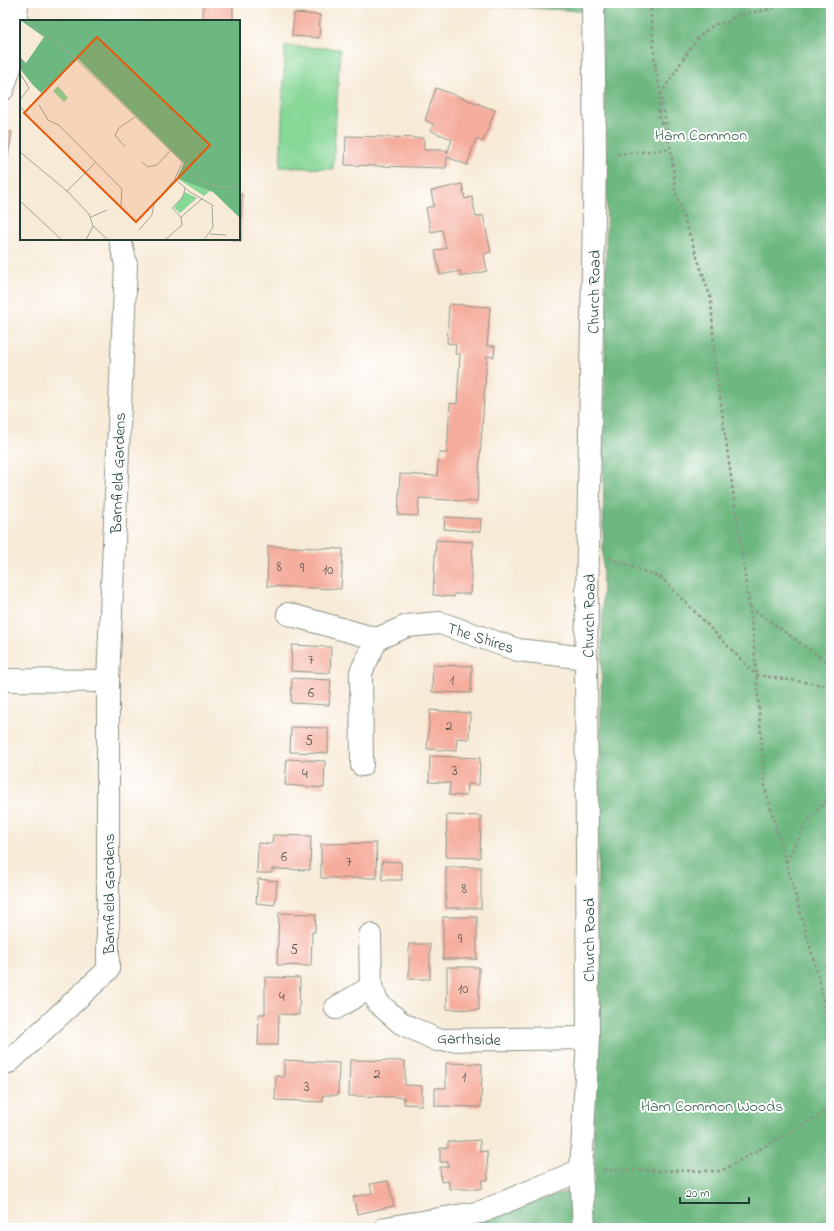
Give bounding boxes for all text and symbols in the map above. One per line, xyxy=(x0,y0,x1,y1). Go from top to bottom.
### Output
inset map xyxy=(20,20,240,240)
park label: Ham Common xyxy=(655,124,747,148)
street label: Church Road xyxy=(582,250,608,334)
street label: Barnfield Gardens xyxy=(105,412,133,535)
house number: 8 xyxy=(276,557,282,578)
house number: 9 xyxy=(300,558,305,579)
house number: 10 xyxy=(323,560,333,581)
street label: Church Road xyxy=(577,574,603,658)
street label: The Shires xyxy=(444,617,517,661)
house number: 7 xyxy=(308,650,314,671)
house number: 1 xyxy=(450,670,455,691)
house number: 6 xyxy=(308,683,314,704)
house number: 2 xyxy=(446,716,453,737)
house number: 5 xyxy=(305,731,313,752)
house number: 3 xyxy=(452,761,458,782)
house number: 4 xyxy=(302,764,308,785)
street label: Barnfield Gardens xyxy=(98,833,122,956)
house number: 6 xyxy=(281,847,287,868)
house number: 7 xyxy=(346,852,352,873)
house number: 8 xyxy=(461,879,467,900)
street label: Church Road xyxy=(578,898,602,982)
house number: 9 xyxy=(458,929,463,950)
house number: 5 xyxy=(290,940,298,961)
house number: 10 xyxy=(458,979,468,1000)
house number: 4 xyxy=(279,987,285,1008)
street label: Garthside xyxy=(437,1027,502,1053)
house number: 2 xyxy=(374,1064,381,1085)
house number: 1 xyxy=(462,1067,467,1088)
house number: 3 xyxy=(304,1077,310,1098)
park label: Ham Common Woods xyxy=(641,1095,783,1119)
scale bar xyxy=(680,1179,749,1205)
text: 20 m xyxy=(686,1185,709,1203)

